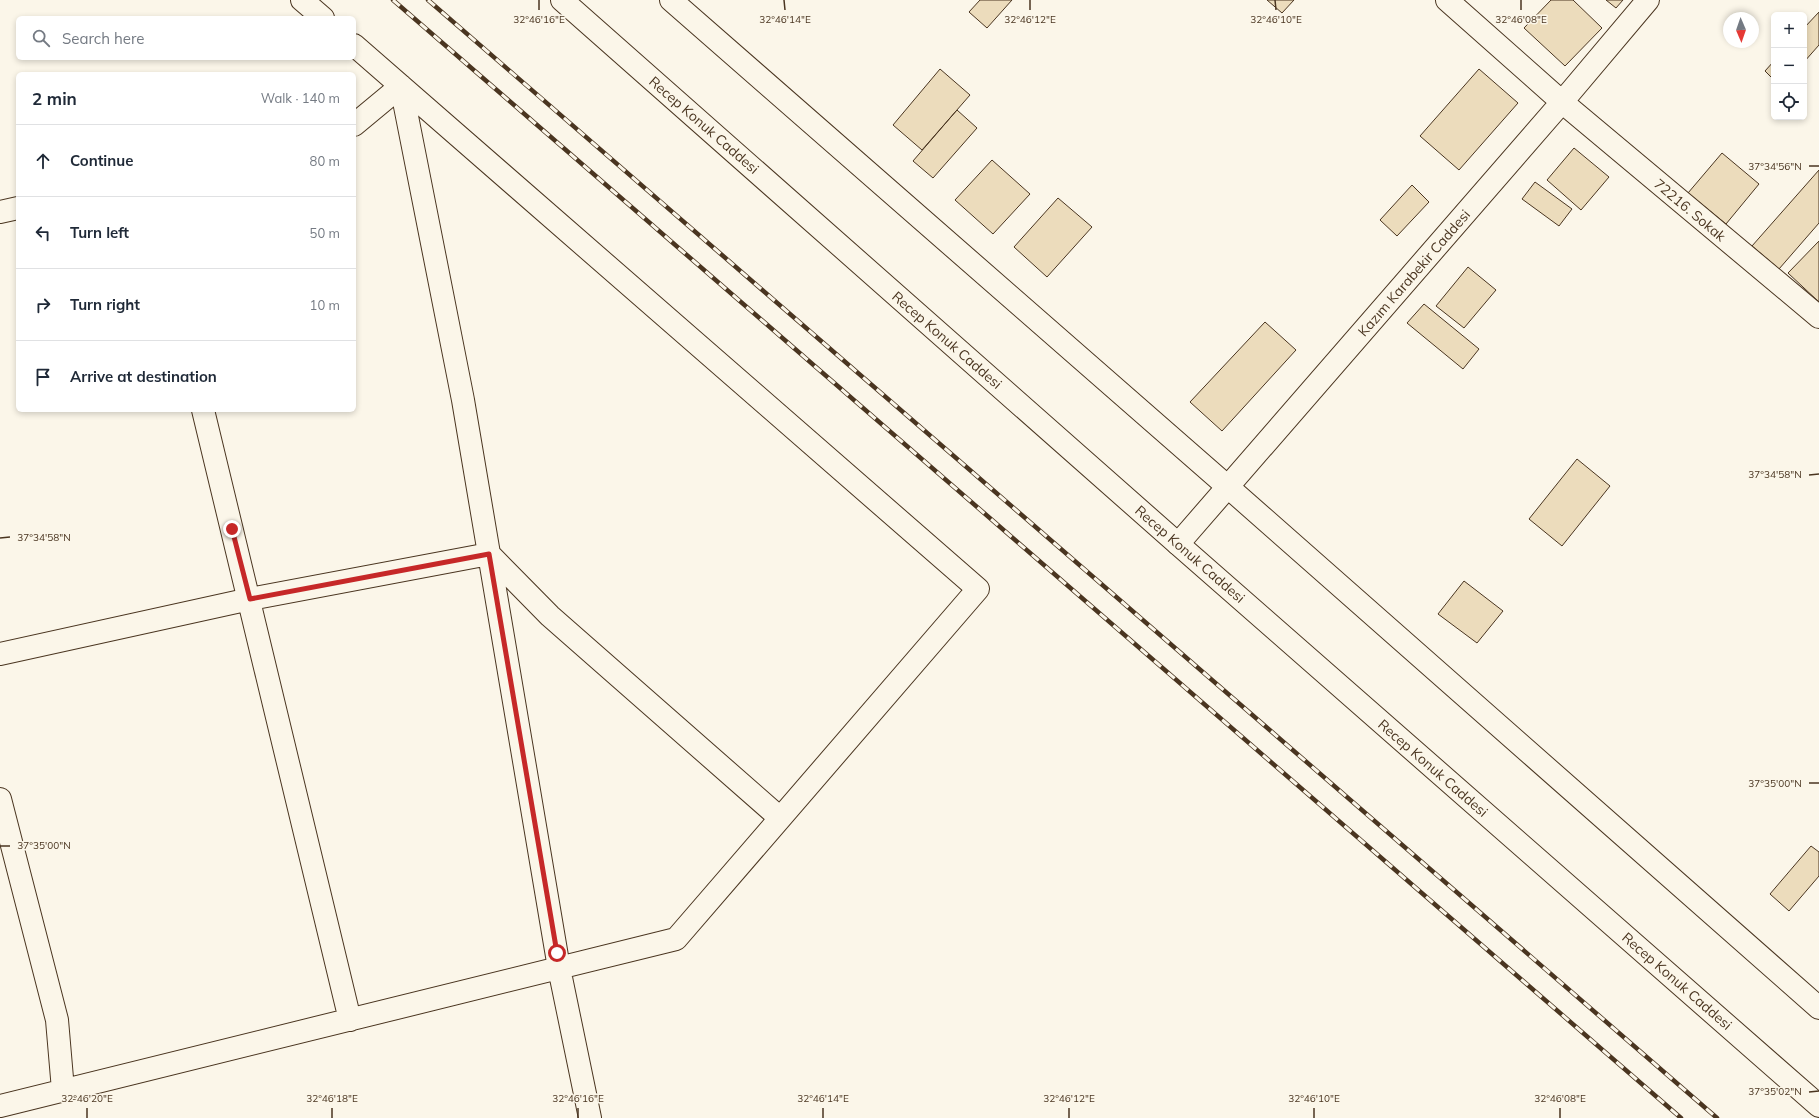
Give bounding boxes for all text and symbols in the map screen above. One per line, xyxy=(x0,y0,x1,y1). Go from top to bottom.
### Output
north arrow xyxy=(1723,12,1759,48)
map controls xyxy=(1771,12,1807,120)
button: + xyxy=(1771,12,1807,48)
text: 32°46'16"E xyxy=(513,13,565,26)
text: 32°46'14"E xyxy=(759,13,811,26)
text: 32°46'12"E xyxy=(1004,13,1056,26)
text: 32°46'10"E xyxy=(1250,13,1302,26)
text: 32°46'08"E xyxy=(1495,13,1547,26)
search box xyxy=(16,16,356,60)
icon: search xyxy=(30,27,52,49)
text: Search here xyxy=(62,29,144,48)
button: − xyxy=(1771,48,1807,84)
street label: Recep Konuk Caddesi xyxy=(645,72,763,178)
button: locate xyxy=(1771,84,1807,120)
text: 2 min xyxy=(32,88,77,109)
text: Walk · 140 m xyxy=(261,90,340,106)
icon: ahead xyxy=(32,150,54,172)
text: Continue xyxy=(70,151,133,170)
text: 80 m xyxy=(310,153,340,169)
text: 37°34'56"N xyxy=(1748,160,1802,173)
street label: 72216. Sokak xyxy=(1650,175,1730,246)
street label: Kazım Karabekir Caddesi xyxy=(1354,206,1474,340)
icon: left xyxy=(32,222,54,244)
text: Turn left xyxy=(70,223,129,242)
text: 50 m xyxy=(310,225,340,241)
street label: Recep Konuk Caddesi xyxy=(888,287,1006,393)
icon: right xyxy=(32,294,54,316)
text: Turn right xyxy=(70,295,140,314)
text: 10 m xyxy=(310,297,340,313)
icon: arrive xyxy=(32,366,54,388)
text: Arrive at destination xyxy=(70,367,217,386)
text: 37°34'58"N xyxy=(1748,468,1802,481)
street label: Recep Konuk Caddesi xyxy=(1131,501,1249,607)
route end xyxy=(223,520,241,538)
text: 37°34'58"N xyxy=(17,531,71,544)
street label: Recep Konuk Caddesi xyxy=(1374,715,1492,821)
text: 37°35'00"N xyxy=(1748,777,1802,790)
text: 37°35'00"N xyxy=(17,839,71,852)
street label: Recep Konuk Caddesi xyxy=(1618,928,1736,1034)
route start xyxy=(548,944,566,962)
text: 37°35'02"N xyxy=(1748,1085,1802,1098)
text: 32°46'20"E xyxy=(61,1092,113,1105)
text: 32°46'18"E xyxy=(306,1092,358,1105)
text: 32°46'16"E xyxy=(552,1092,604,1105)
text: 32°46'14"E xyxy=(797,1092,849,1105)
text: 32°46'12"E xyxy=(1043,1092,1095,1105)
text: 32°46'10"E xyxy=(1288,1092,1340,1105)
text: 32°46'08"E xyxy=(1534,1092,1586,1105)

